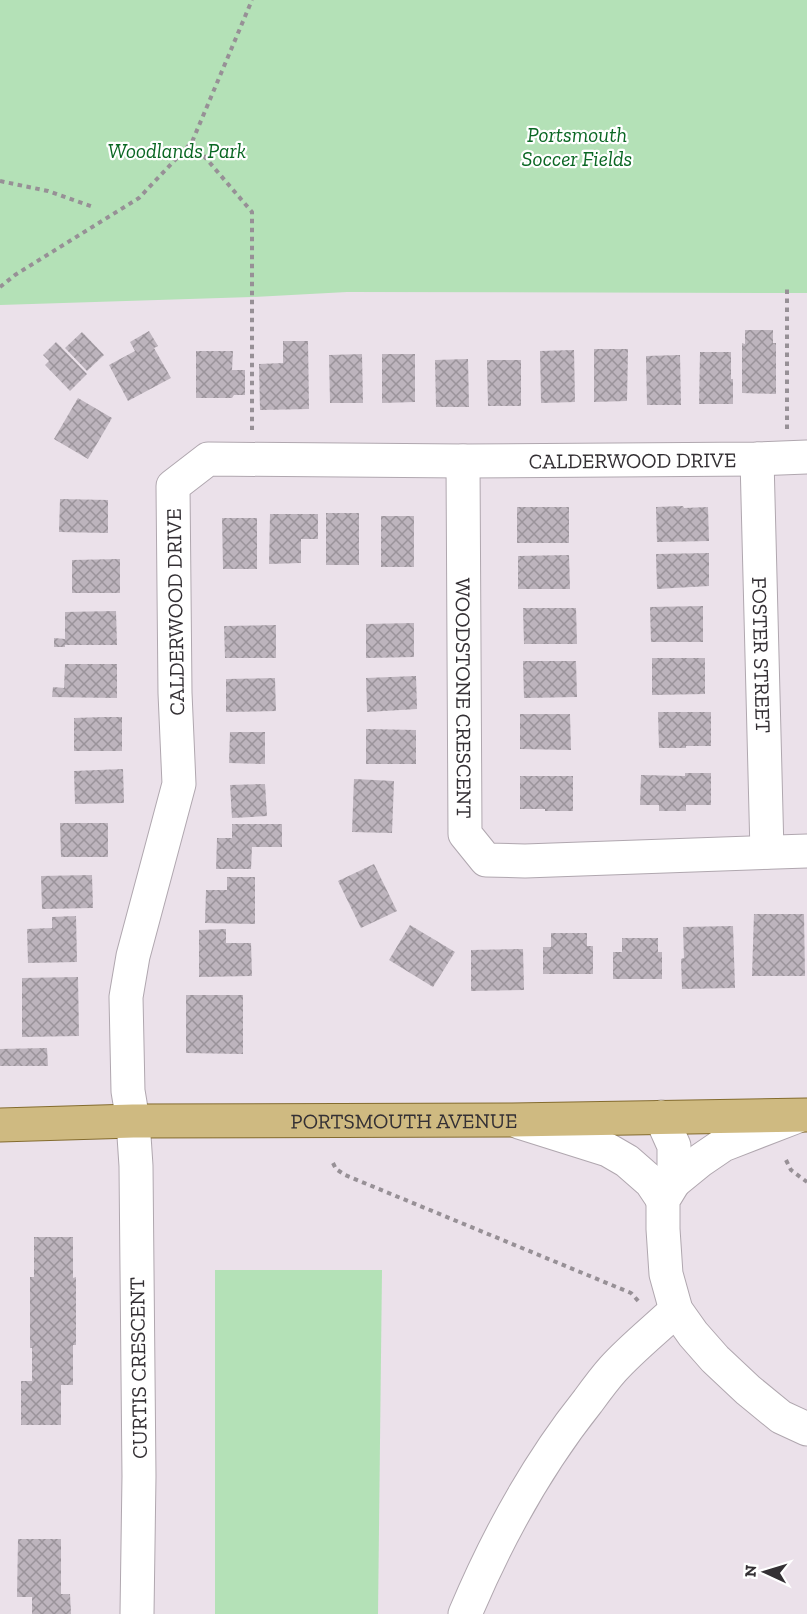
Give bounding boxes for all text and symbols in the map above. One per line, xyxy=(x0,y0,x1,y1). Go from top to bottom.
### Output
park label: Portsmouth Soccer Fields xyxy=(522,122,632,171)
park label: Woodlands Park xyxy=(108,138,246,163)
street label: CALDERWOOD DRIVE xyxy=(529,447,736,473)
street label: CALDERWOOD DRIVE xyxy=(161,508,189,716)
street label: FOSTER STREET xyxy=(748,576,776,733)
street label: WOODSTONE CRESCENT xyxy=(451,578,477,818)
street label: PORTSMOUTH AVENUE xyxy=(291,1107,517,1133)
street label: CURTIS CRESCENT xyxy=(124,1277,152,1459)
north arrow xyxy=(735,1542,795,1602)
text: N xyxy=(741,1564,760,1578)

